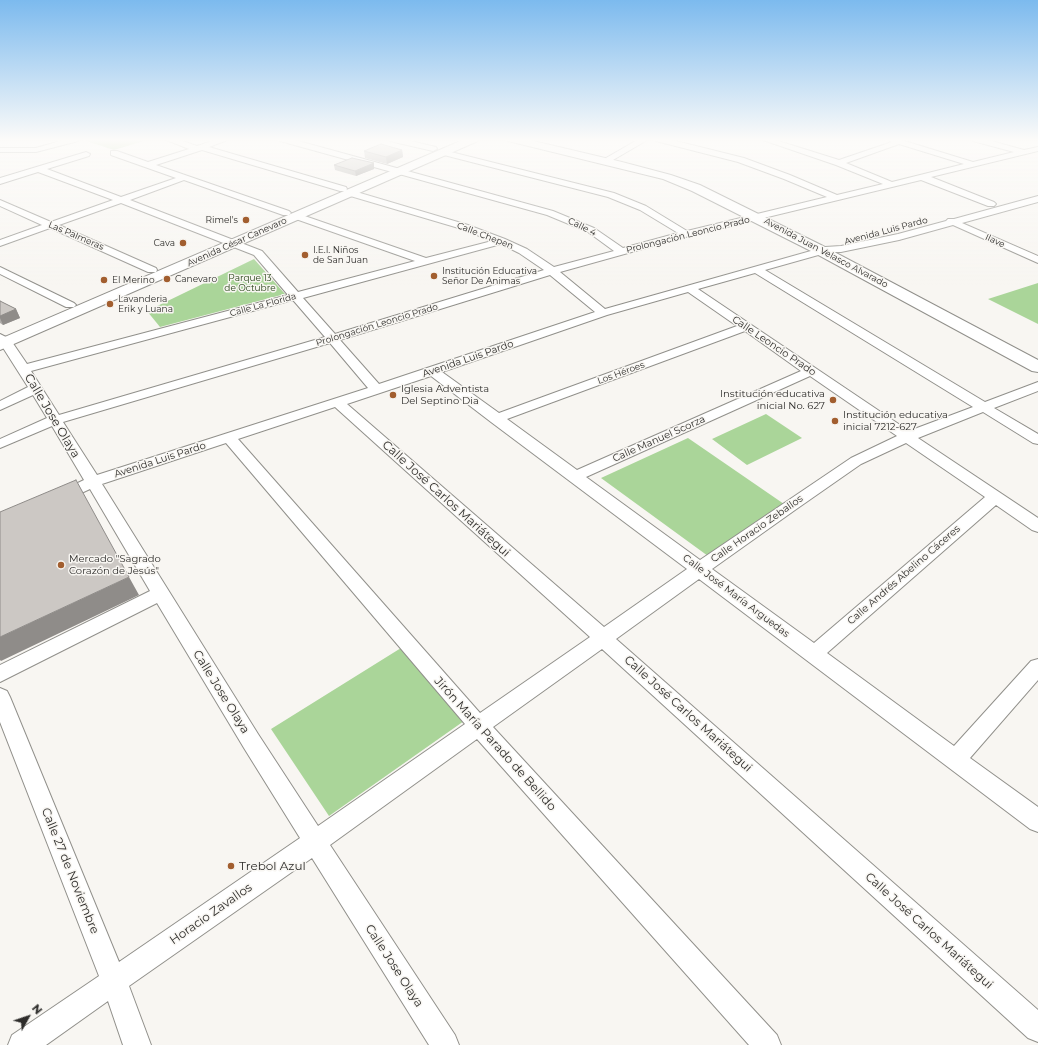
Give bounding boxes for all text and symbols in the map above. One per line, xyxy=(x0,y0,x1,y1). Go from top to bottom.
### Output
street label: Prolongación Leoncio Prado xyxy=(625,214,751,256)
street label: Avenida César Canevaro xyxy=(185,215,289,269)
place label: Rimel's xyxy=(205,215,238,225)
marker: Rimel's xyxy=(241,215,251,225)
street label: Avenida Luis Pardo xyxy=(843,215,929,247)
street label: Calle 4 xyxy=(566,216,598,238)
street label: Avenida Juan Velasco Alvarado xyxy=(762,216,890,290)
street label: Las Palmeras xyxy=(47,219,105,253)
street label: Calle Chepen xyxy=(455,220,515,252)
street label: Ilave xyxy=(983,232,1007,250)
place label: Cava xyxy=(153,238,175,248)
marker: Cava xyxy=(178,238,188,248)
place label: I.E.I. Niños de San Juan xyxy=(313,245,368,266)
marker: I.E.I. Niños de San Juan xyxy=(300,250,310,260)
place label: Institución Educativa Señor De Animas xyxy=(442,266,537,287)
marker: Institución Educativa Señor De Animas xyxy=(429,271,439,281)
park label: Parque 13 de Octubre xyxy=(224,273,276,294)
marker: Canevaro xyxy=(162,274,172,284)
place label: Canevaro xyxy=(175,274,217,284)
marker: El Merino xyxy=(99,275,109,285)
place label: El Merino xyxy=(112,275,155,285)
street label: Calle La Florida xyxy=(229,291,297,319)
place label: Lavanderia Erik y Luana xyxy=(118,294,173,315)
marker: Lavanderia Erik y Luana xyxy=(105,299,115,309)
street label: Prolongación Leoncio Prado xyxy=(315,301,439,349)
street label: Calle Leoncio Prado xyxy=(730,313,818,379)
street label: Avenida Luis Pardo xyxy=(421,338,515,380)
street label: Los Héroes xyxy=(596,359,646,387)
street label: Calle Jose Olaya xyxy=(21,371,83,461)
place label: Iglesia Adventista Del Septino Dia xyxy=(401,383,489,406)
place label: Institución educativa inicial No. 627 xyxy=(720,388,825,412)
marker: Iglesia Adventista Del Septino Dia xyxy=(388,390,398,400)
marker: Institución educativa inicial No. 627 xyxy=(828,395,838,405)
place label: Institución educativa inicial 7212-627 xyxy=(843,409,948,432)
street label: Calle Manuel Scorza xyxy=(611,413,707,465)
marker: Institución educativa inicial 7212-627 xyxy=(830,416,840,426)
street label: Calle José Carlos Mariátegui xyxy=(379,438,513,560)
street label: Avenida Luis Pardo xyxy=(113,440,207,480)
street label: Calle Horacio Zeballos xyxy=(709,493,805,565)
street label: Calle Andrés Abelino Cáceres xyxy=(845,523,963,627)
street label: Calle José María Arguedas xyxy=(680,552,792,640)
place label: Mercado "Sagrado Corazón de Jesús" xyxy=(69,553,161,576)
marker: Mercado "Sagrado Corazón de Jesús" xyxy=(56,560,66,570)
street label: Calle Jose Olaya xyxy=(190,648,252,736)
street label: Calle José Carlos Mariátegui xyxy=(621,653,755,775)
street label: Jirón María Parado de Bellido xyxy=(431,674,559,814)
street label: Calle 27 de Noviembre xyxy=(38,806,102,936)
place label: Trebol Azul xyxy=(239,859,306,873)
marker: Trebol Azul xyxy=(226,861,236,871)
street label: Calle José Carlos Mariátegui xyxy=(862,870,996,992)
street label: Horacio Zavallos xyxy=(167,880,255,948)
street label: Calle Jose Olaya xyxy=(362,922,426,1010)
north arrow xyxy=(8,997,48,1037)
text: N xyxy=(29,1001,45,1017)

